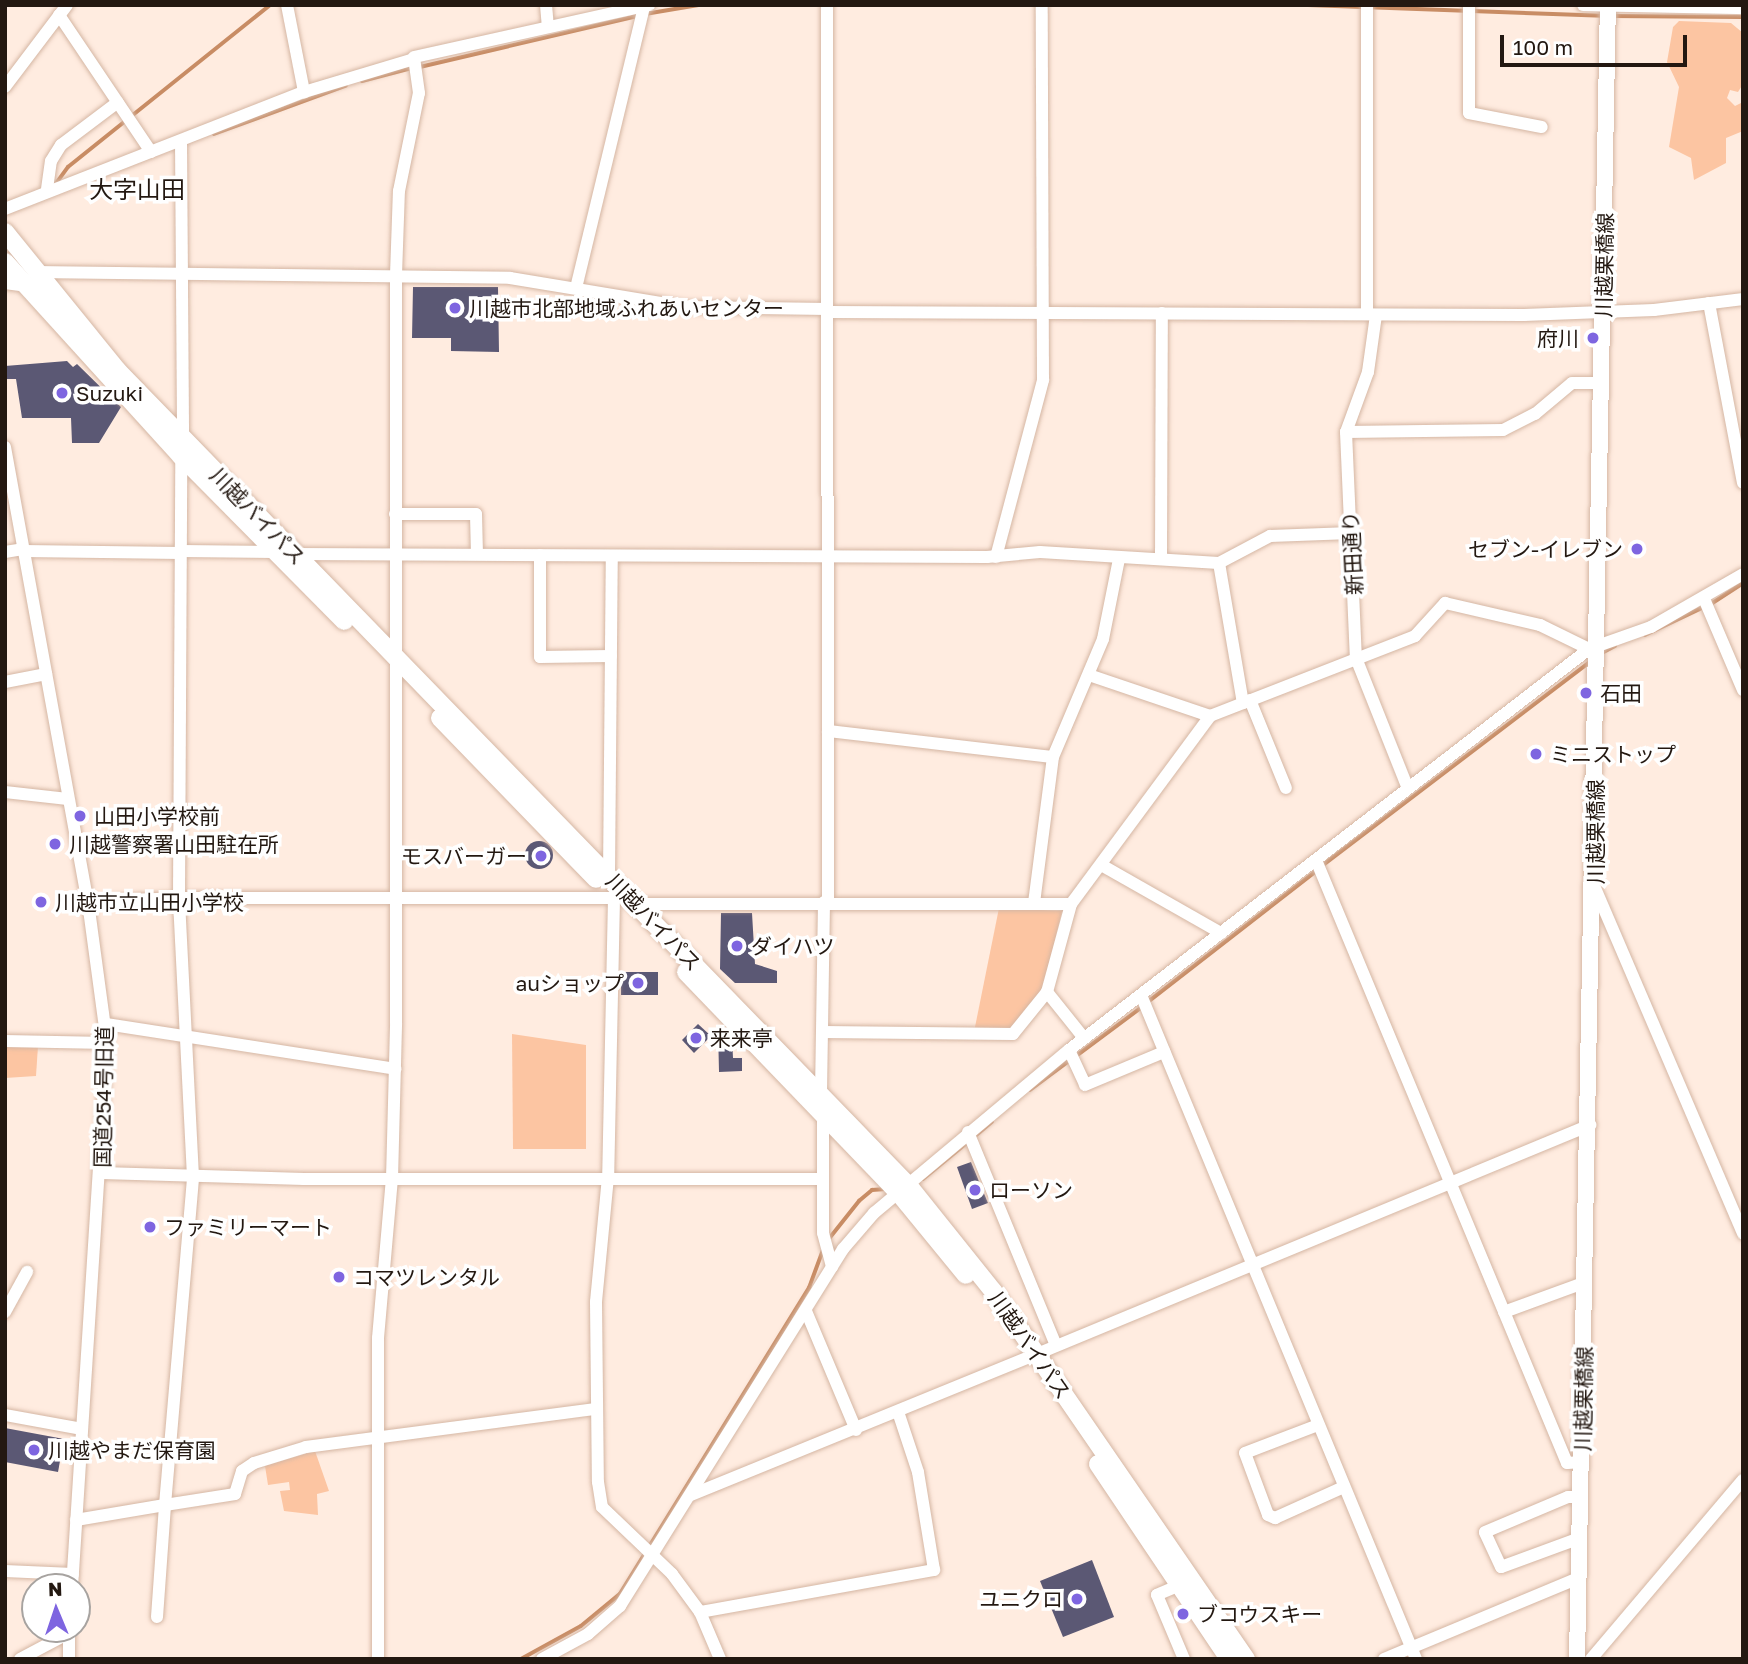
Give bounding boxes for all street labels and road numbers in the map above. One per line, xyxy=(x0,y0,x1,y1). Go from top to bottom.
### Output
street label: 川越栗橋線 xyxy=(1590,212,1618,318)
street label: 川越バイパス xyxy=(205,462,311,570)
street label: 新田通り xyxy=(1337,510,1367,596)
street label: 川越栗橋線 xyxy=(1582,780,1608,884)
street label: 川越バイパス xyxy=(601,868,707,976)
street label: 国道254号旧道 xyxy=(89,1026,117,1168)
street label: 川越バイパス xyxy=(984,1286,1076,1404)
street label: 川越栗橋線 xyxy=(1569,1346,1597,1452)

